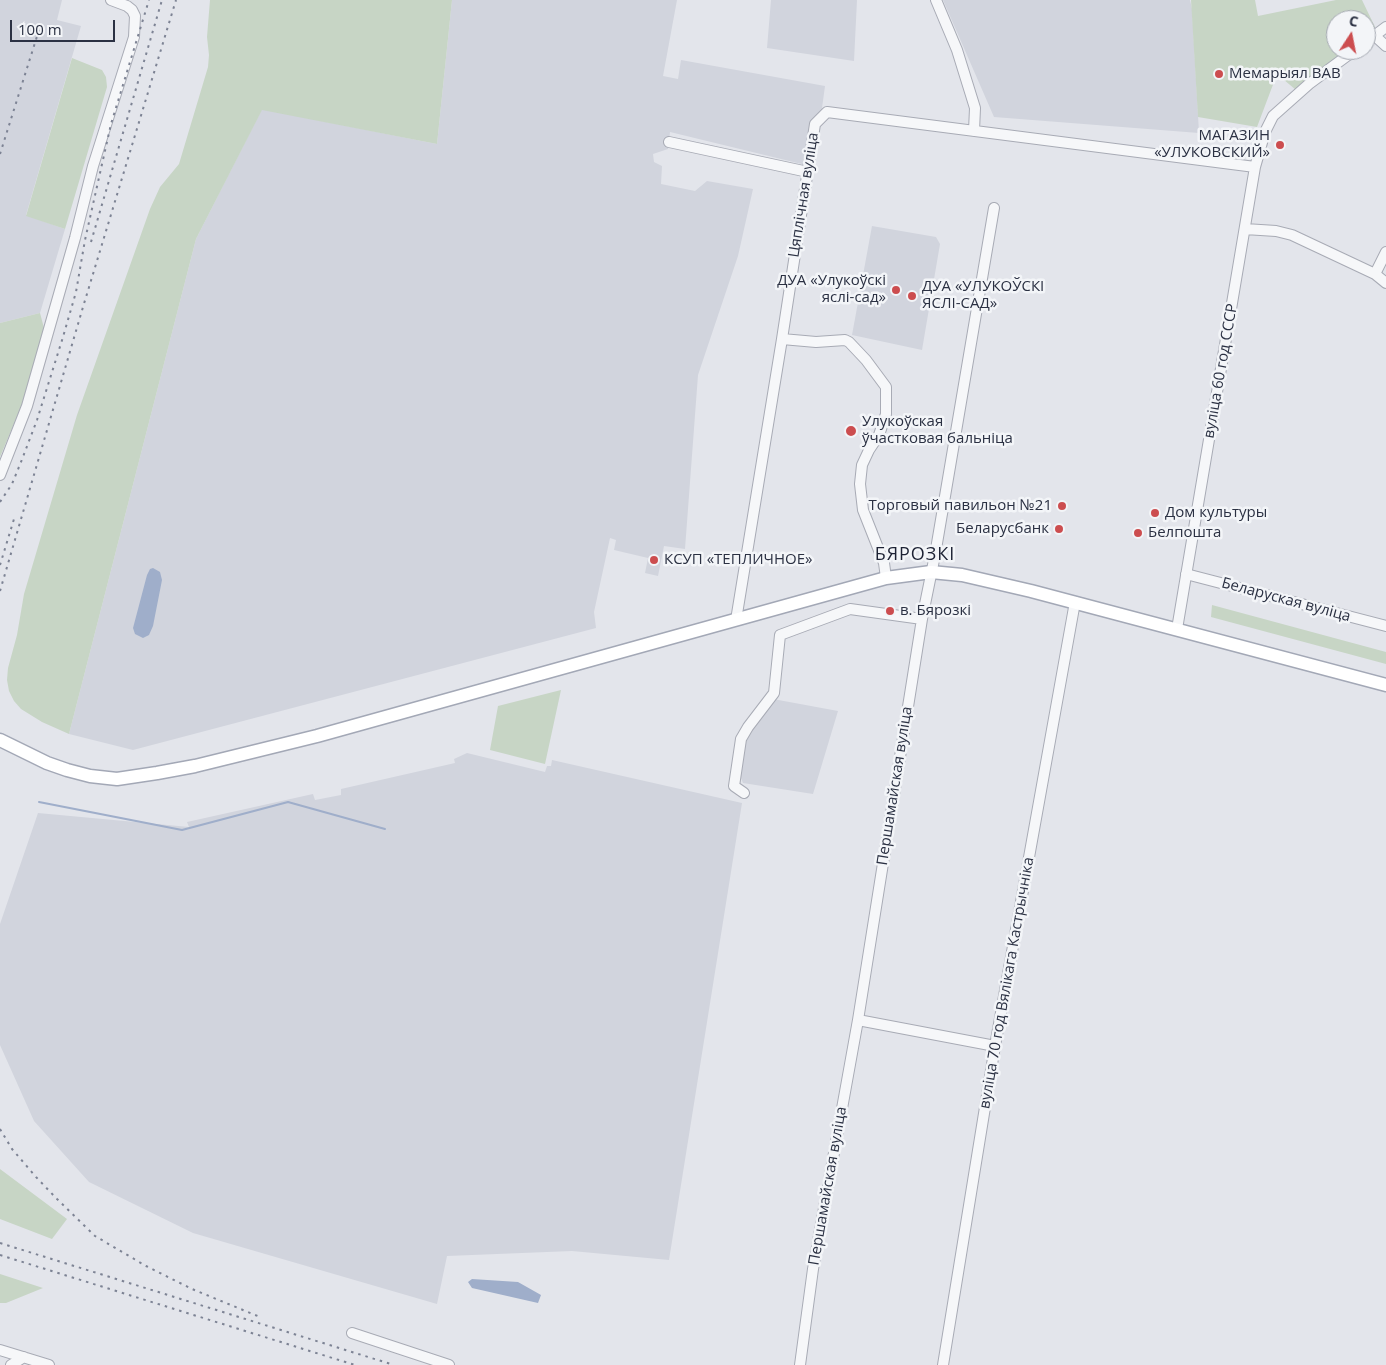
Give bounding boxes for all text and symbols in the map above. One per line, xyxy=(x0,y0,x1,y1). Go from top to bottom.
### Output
scale bar xyxy=(12,10,118,42)
north arrow xyxy=(1326,10,1376,60)
text: С xyxy=(1348,11,1360,31)
text: 100 m xyxy=(18,19,62,39)
place label: Мемарыял ВАВ xyxy=(1229,65,1341,83)
marker: Мемарыял ВАВ xyxy=(1213,68,1225,80)
place label: МАГАЗИН «УЛУКОВСКИЙ» xyxy=(1154,127,1270,162)
street label: Цяплічная вуліца xyxy=(785,131,823,259)
marker: МАГАЗИН «УЛУКОВСКИЙ» xyxy=(1274,139,1286,151)
place label: ДУА «Улукоўскі яслі-сад» xyxy=(777,272,886,307)
place label: ДУА «УЛУКОЎСКІ ЯСЛІ-САД» xyxy=(922,278,1044,313)
marker: ДУА «Улукоўскі яслі-сад» xyxy=(890,284,902,296)
marker: ДУА «УЛУКОЎСКІ ЯСЛІ-САД» xyxy=(906,290,918,302)
street label: вуліца 60 год СССР xyxy=(1200,302,1242,440)
place label: Улукоўская ўчастковая бальніца xyxy=(862,413,1013,448)
marker: Улукоўская ўчастковая бальніца xyxy=(844,424,858,438)
place label: Торговый павильон №21 xyxy=(868,497,1052,515)
marker: Торговый павильон №21 xyxy=(1056,500,1068,512)
place label: Дом культуры xyxy=(1165,504,1267,522)
marker: Дом культуры xyxy=(1149,507,1161,519)
place label: Беларусбанк xyxy=(956,520,1049,538)
marker: Беларусбанк xyxy=(1053,523,1065,535)
place label: Белпошта xyxy=(1148,524,1221,542)
marker: Белпошта xyxy=(1132,527,1144,539)
district label: БЯРОЗКІ xyxy=(874,544,956,566)
place label: КСУП «ТЕПЛИЧНОЕ» xyxy=(664,551,812,569)
marker: КСУП «ТЕПЛИЧНОЕ» xyxy=(648,554,660,566)
street label: Беларуская вуліца xyxy=(1219,574,1353,626)
place label: в. Бярозкі xyxy=(900,602,971,620)
marker: в. Бярозкі xyxy=(884,605,896,617)
street label: Першамайская вуліца xyxy=(874,705,916,867)
street label: вуліца 70 год Вялікага Кастрычніка xyxy=(976,856,1038,1110)
street label: Першамайская вуліца xyxy=(805,1105,851,1267)

